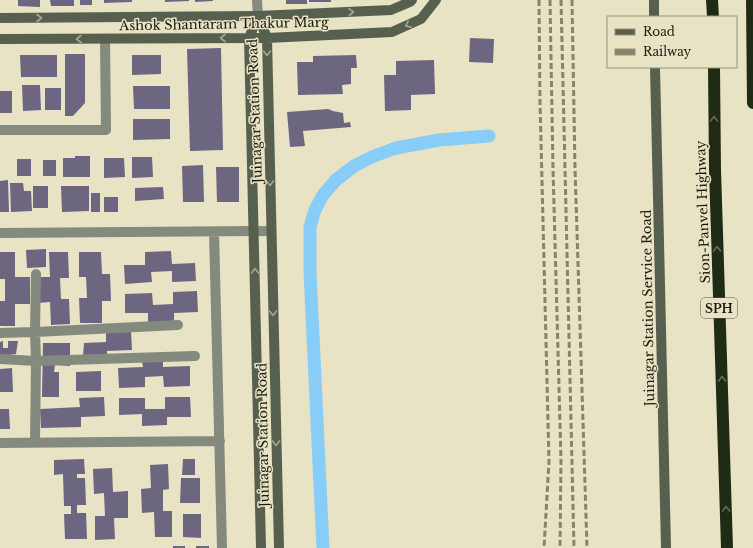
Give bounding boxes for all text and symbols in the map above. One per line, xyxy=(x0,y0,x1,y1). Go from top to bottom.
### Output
one-way arrow xyxy=(348,8,354,17)
one-way arrow xyxy=(36,14,42,22)
street label: Ashok Shantaram Thakur Marg xyxy=(118,14,329,34)
legend xyxy=(607,16,737,68)
one-way arrow xyxy=(404,20,412,28)
text: Road xyxy=(643,24,675,39)
one-way arrow xyxy=(220,34,226,42)
one-way arrow xyxy=(76,35,82,43)
street label: Juinagar Station Road xyxy=(244,38,266,185)
text: Railway xyxy=(643,44,692,59)
one-way arrow xyxy=(263,50,272,56)
one-way arrow xyxy=(710,116,718,122)
street label: Sion-Panvel Highway xyxy=(692,140,714,284)
one-way arrow xyxy=(266,180,274,186)
street label: Juinagar Station Service Road xyxy=(638,209,658,409)
one-way arrow xyxy=(713,246,722,252)
one-way arrow xyxy=(251,268,259,274)
road number: SPH xyxy=(701,298,737,318)
one-way arrow xyxy=(269,310,278,316)
street label: Juinagar Station Road xyxy=(253,362,273,509)
one-way arrow xyxy=(717,376,726,382)
one-way arrow xyxy=(272,440,281,446)
one-way arrow xyxy=(722,506,730,512)

